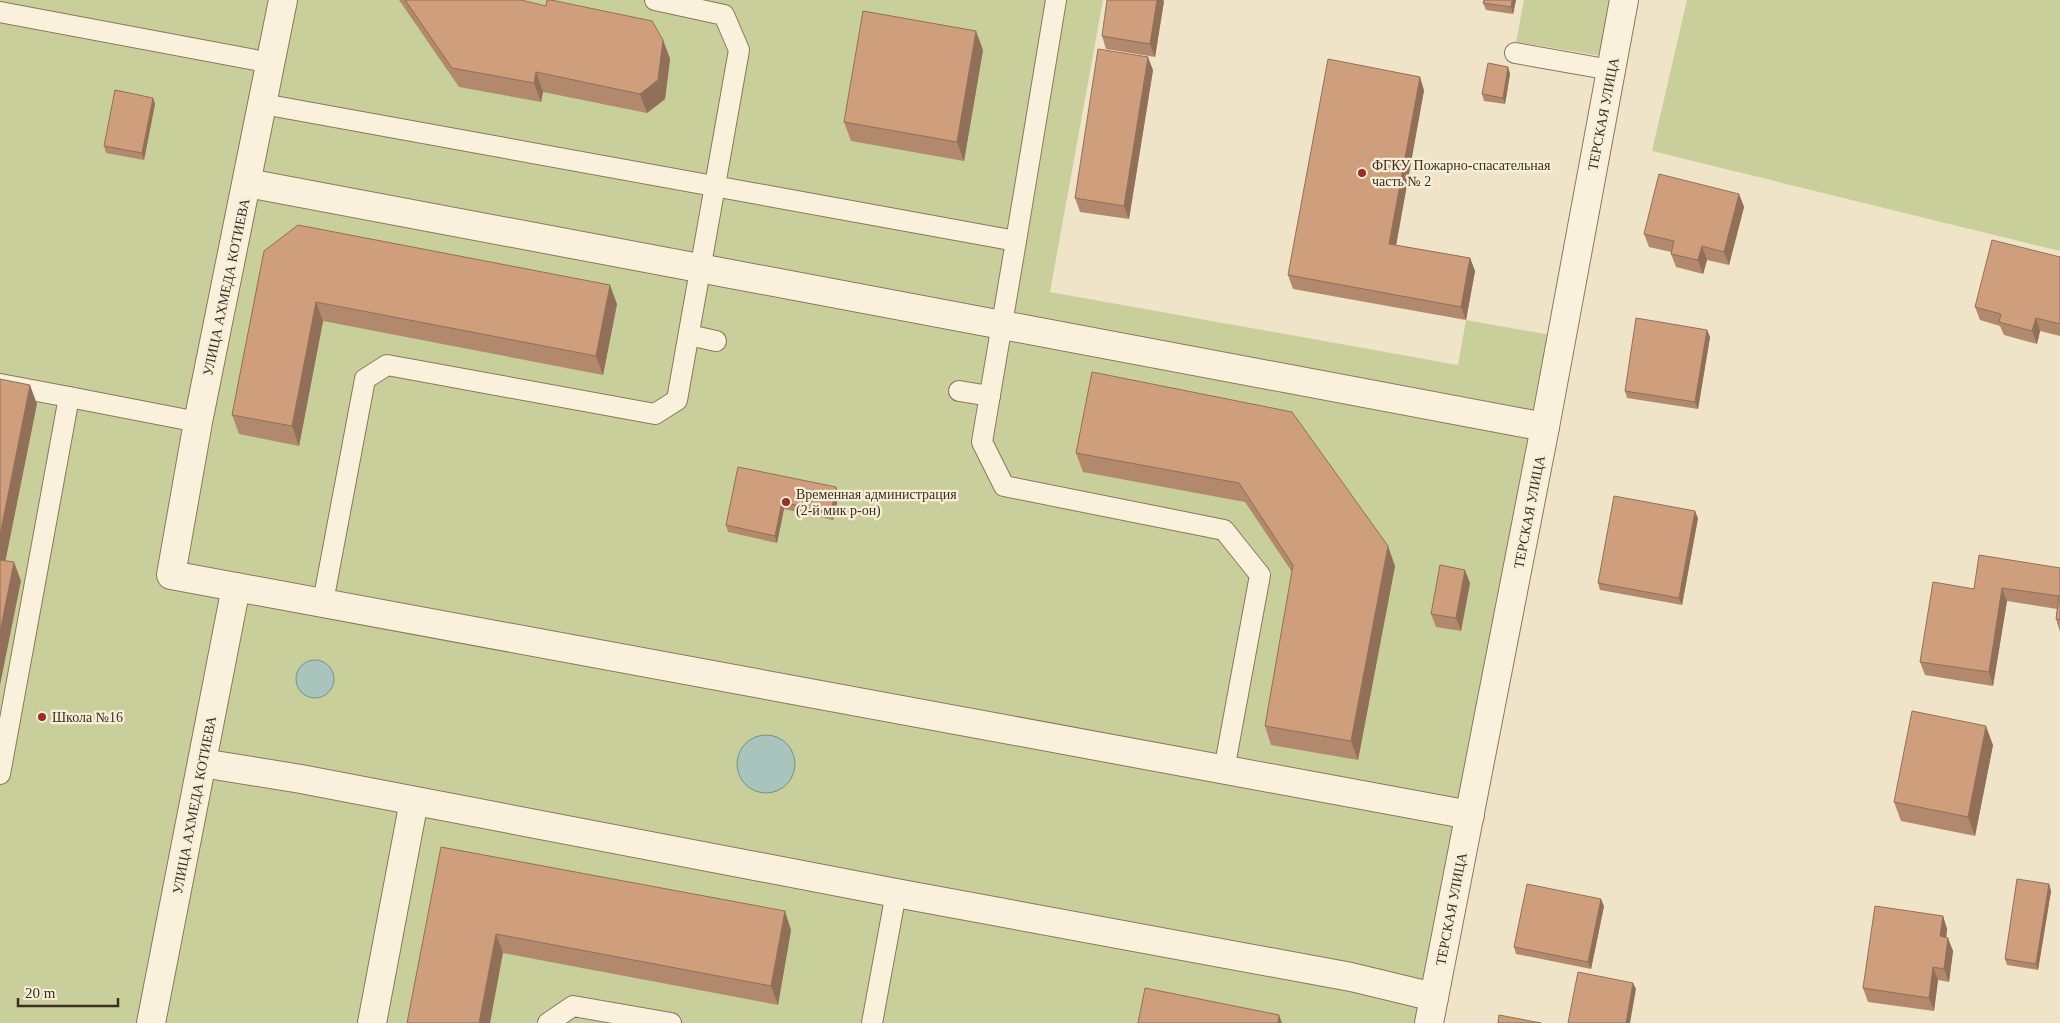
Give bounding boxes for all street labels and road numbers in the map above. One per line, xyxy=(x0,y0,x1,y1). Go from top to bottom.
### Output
street label: ТЕРСКАЯ УЛИЦА xyxy=(1585,55,1622,172)
street label: УЛИЦА АХМЕДА КОТИЕВА xyxy=(200,196,253,377)
street label: ТЕРСКАЯ УЛИЦА xyxy=(1511,453,1548,570)
street label: УЛИЦА АХМЕДА КОТИЕВА xyxy=(170,714,219,895)
street label: ТЕРСКАЯ УЛИЦА xyxy=(1433,850,1470,967)

